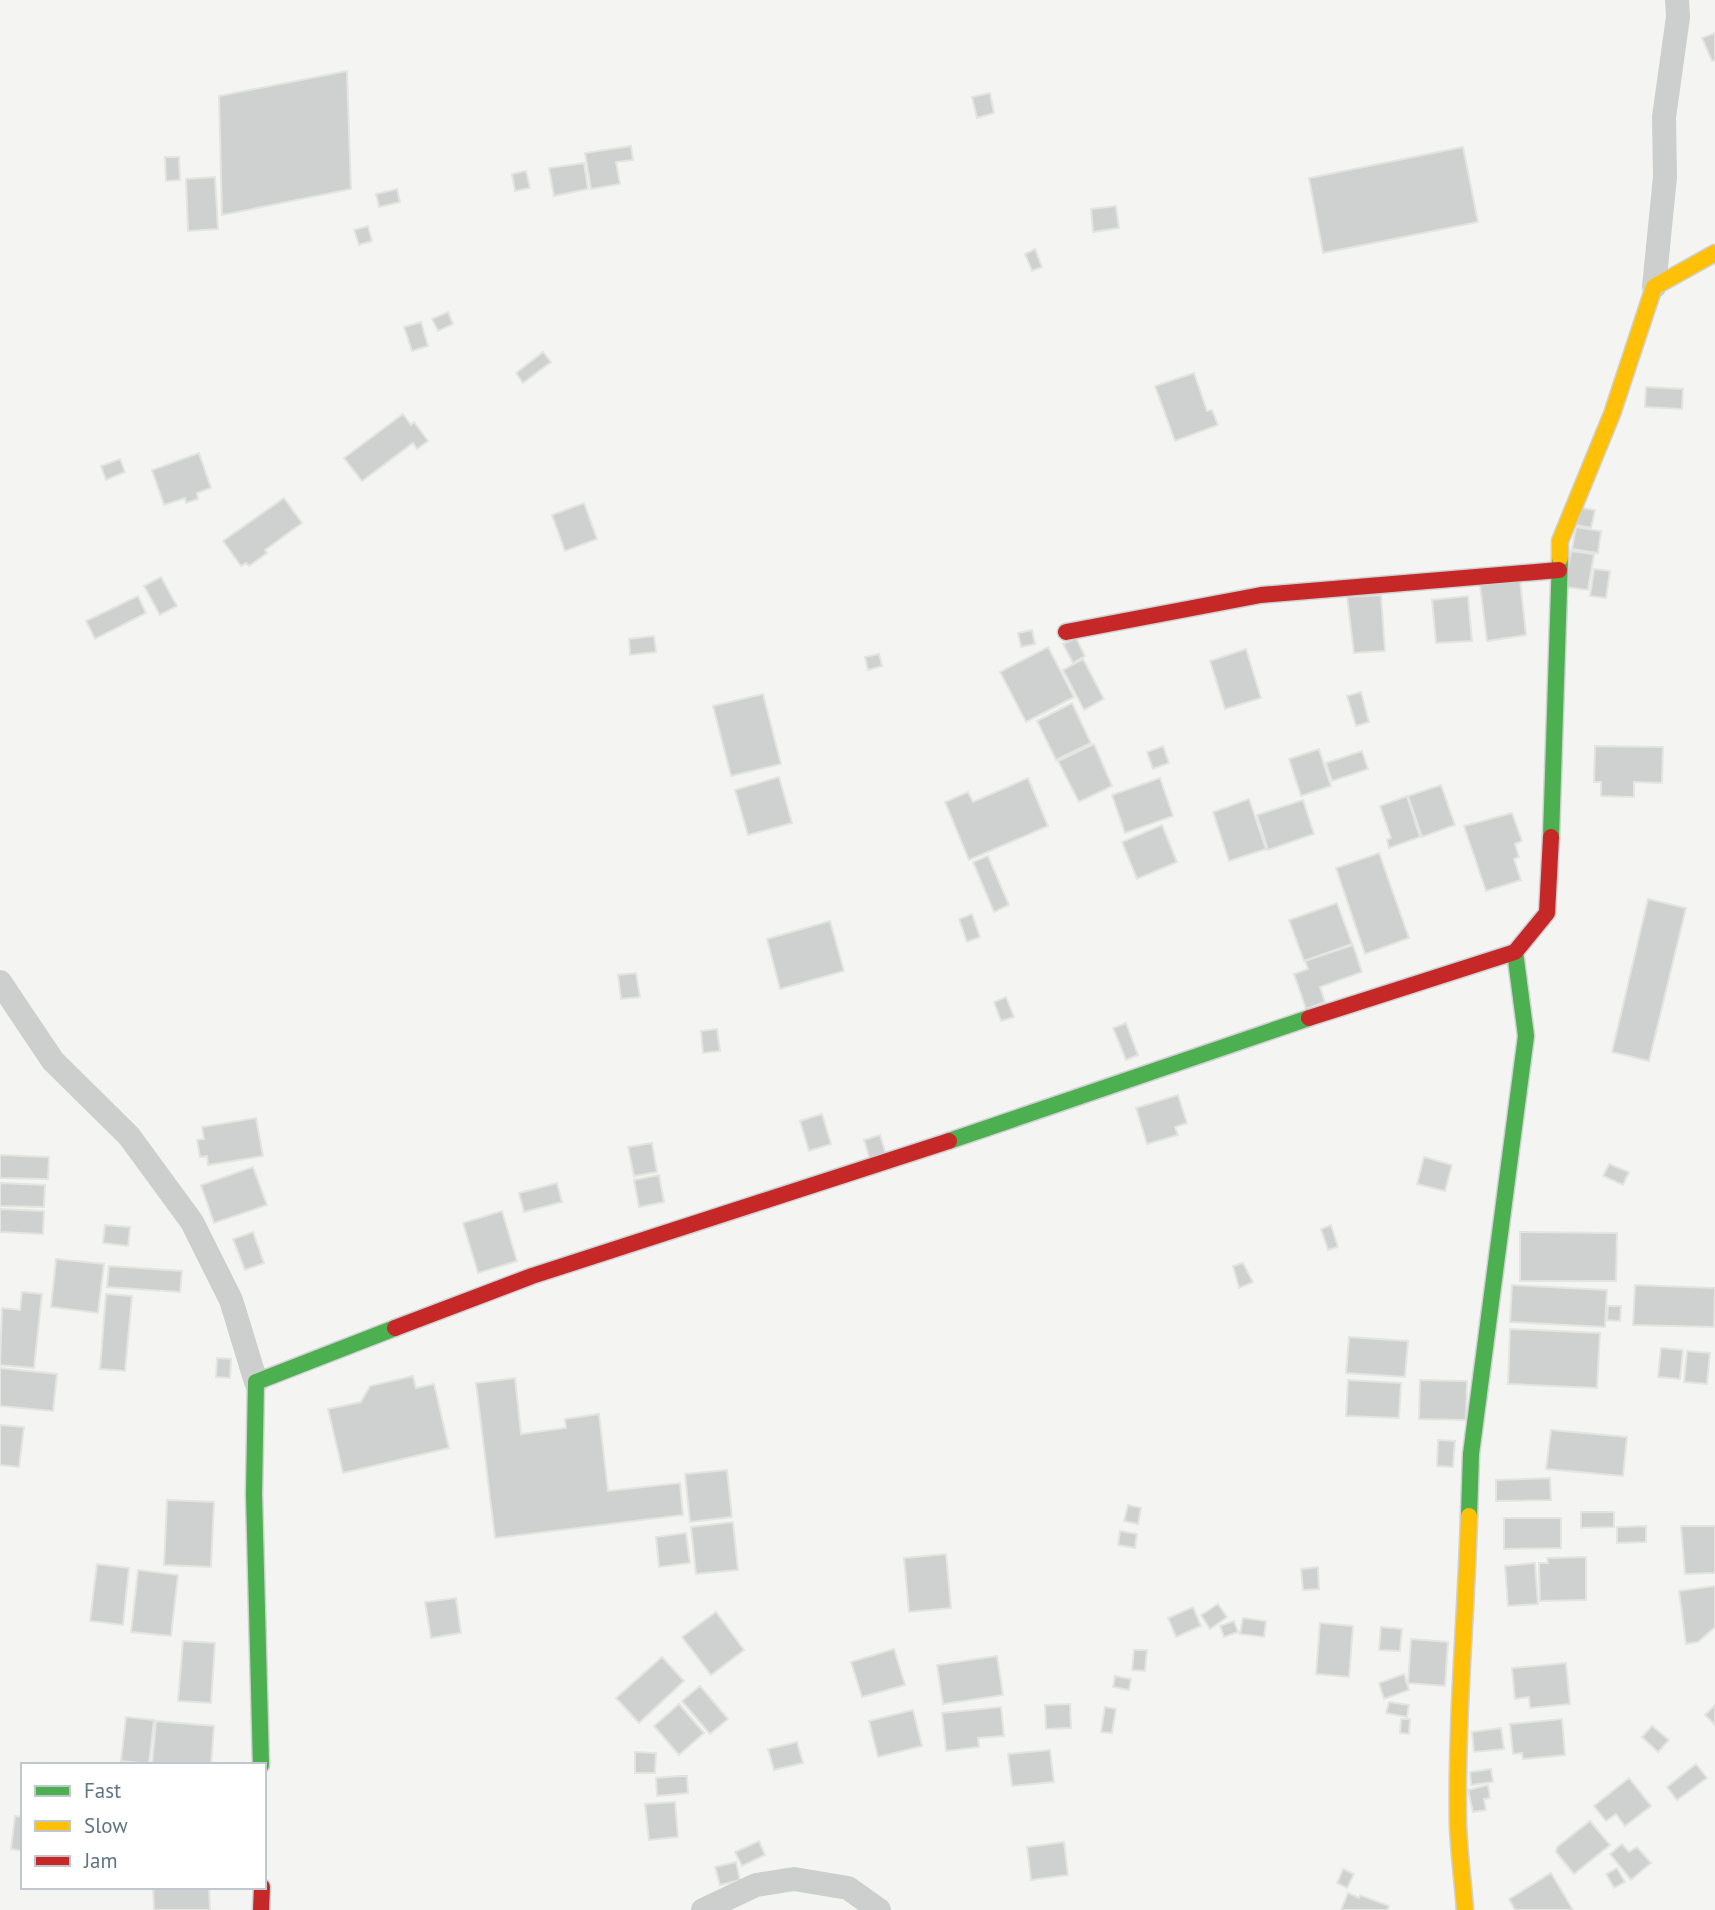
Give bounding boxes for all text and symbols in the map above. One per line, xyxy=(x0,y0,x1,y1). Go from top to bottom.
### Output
legend xyxy=(21,1763,266,1889)
text: Fast xyxy=(84,1777,121,1804)
text: Slow xyxy=(84,1812,128,1839)
text: Jam xyxy=(83,1847,118,1874)

